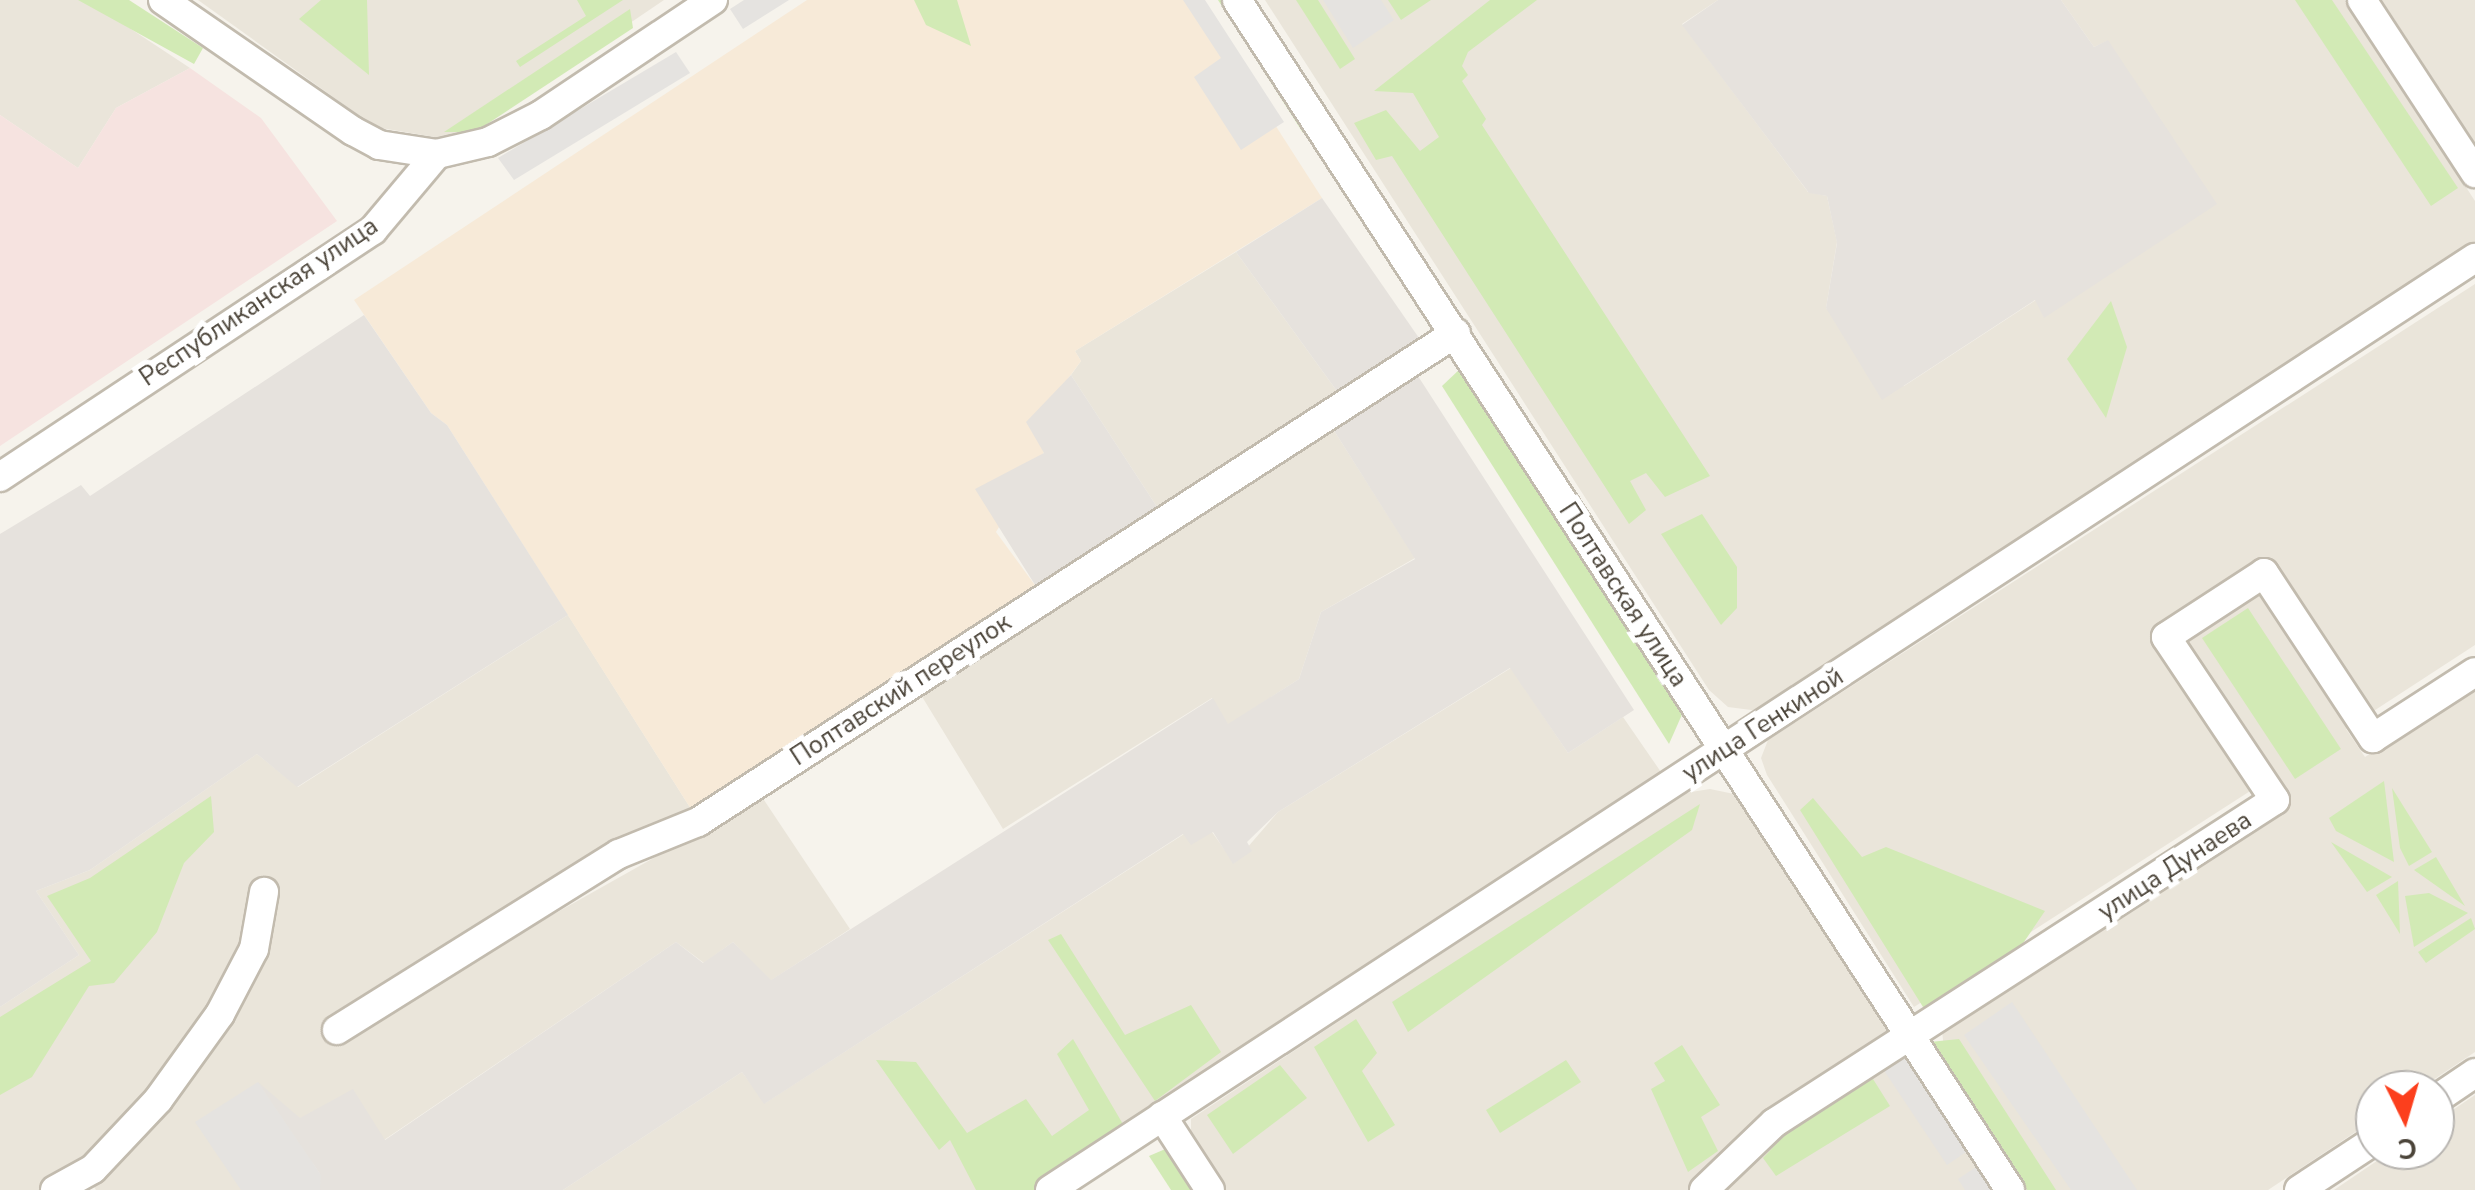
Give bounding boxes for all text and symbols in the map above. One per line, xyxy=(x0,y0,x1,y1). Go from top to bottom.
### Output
street label: Республиканская улица xyxy=(134,211,384,393)
street label: Полтавская улица xyxy=(1552,497,1694,693)
street label: Полтавский переулок xyxy=(785,608,1017,772)
street label: улица Генкиной xyxy=(1677,662,1849,788)
street label: улица Дунаева xyxy=(2093,805,2257,927)
north arrow xyxy=(2355,1070,2455,1170)
text: С xyxy=(2396,1128,2419,1168)

